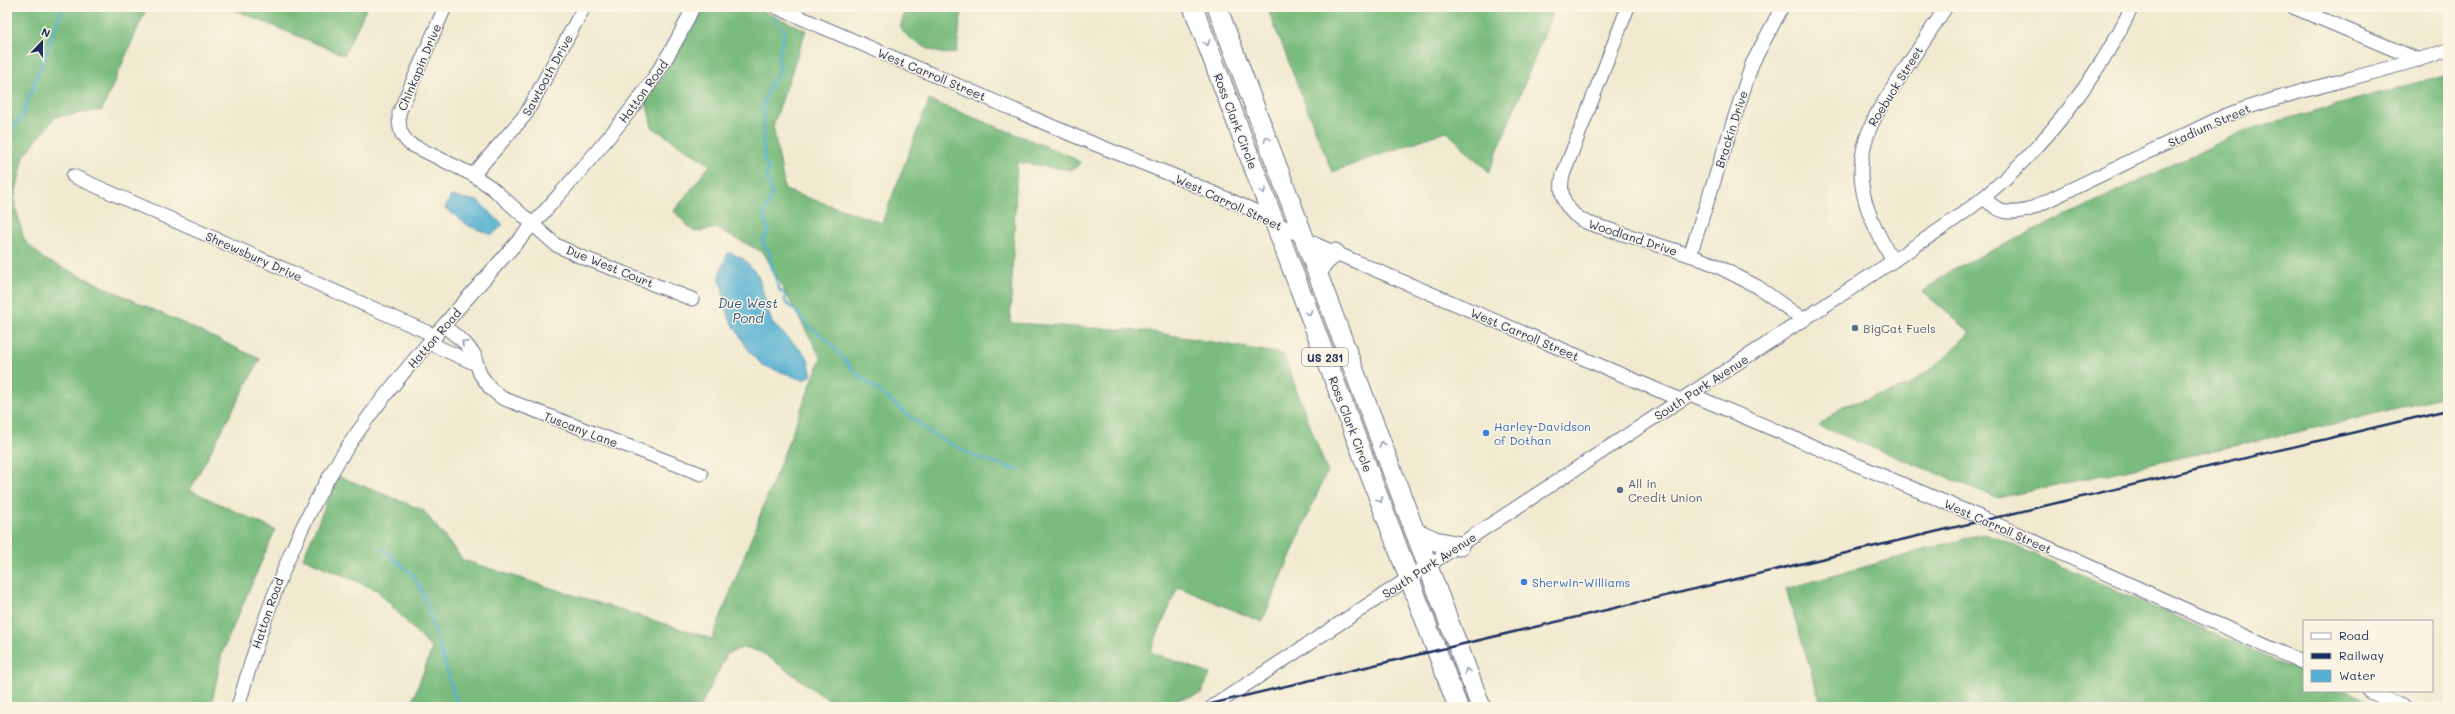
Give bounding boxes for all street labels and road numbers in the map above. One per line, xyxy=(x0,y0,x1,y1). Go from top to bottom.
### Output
street label: Chinkapin Drive xyxy=(394,21,444,113)
street label: Sawtooth Drive xyxy=(518,31,576,119)
street label: Roebuck Street xyxy=(1864,43,1926,129)
street label: West Carroll Street xyxy=(875,44,989,104)
street label: Hatton Road xyxy=(615,56,671,126)
street label: Ross Clark Circle xyxy=(1210,71,1262,171)
street label: Brackin Drive xyxy=(1711,88,1751,170)
street label: Stadium Street xyxy=(2165,100,2253,150)
street label: West Carroll Street xyxy=(1173,170,1285,234)
street label: Woodland Drive xyxy=(1586,215,1680,259)
street label: Shrewsbury Drive xyxy=(203,228,305,284)
street label: Due West Court xyxy=(564,241,656,291)
street label: West Carroll Street xyxy=(1468,304,1582,364)
street label: Hatton Road xyxy=(404,305,465,371)
road number: US 231 xyxy=(1302,348,1348,366)
street label: South Park Avenue xyxy=(1651,351,1751,423)
street label: Ross Clark Circle xyxy=(1325,374,1377,474)
street label: Tuscany Lane xyxy=(542,408,620,450)
street label: West Carroll Street xyxy=(1942,495,2054,557)
street label: South Park Avenue xyxy=(1379,529,1479,601)
street label: Hatton Road xyxy=(247,575,287,651)

